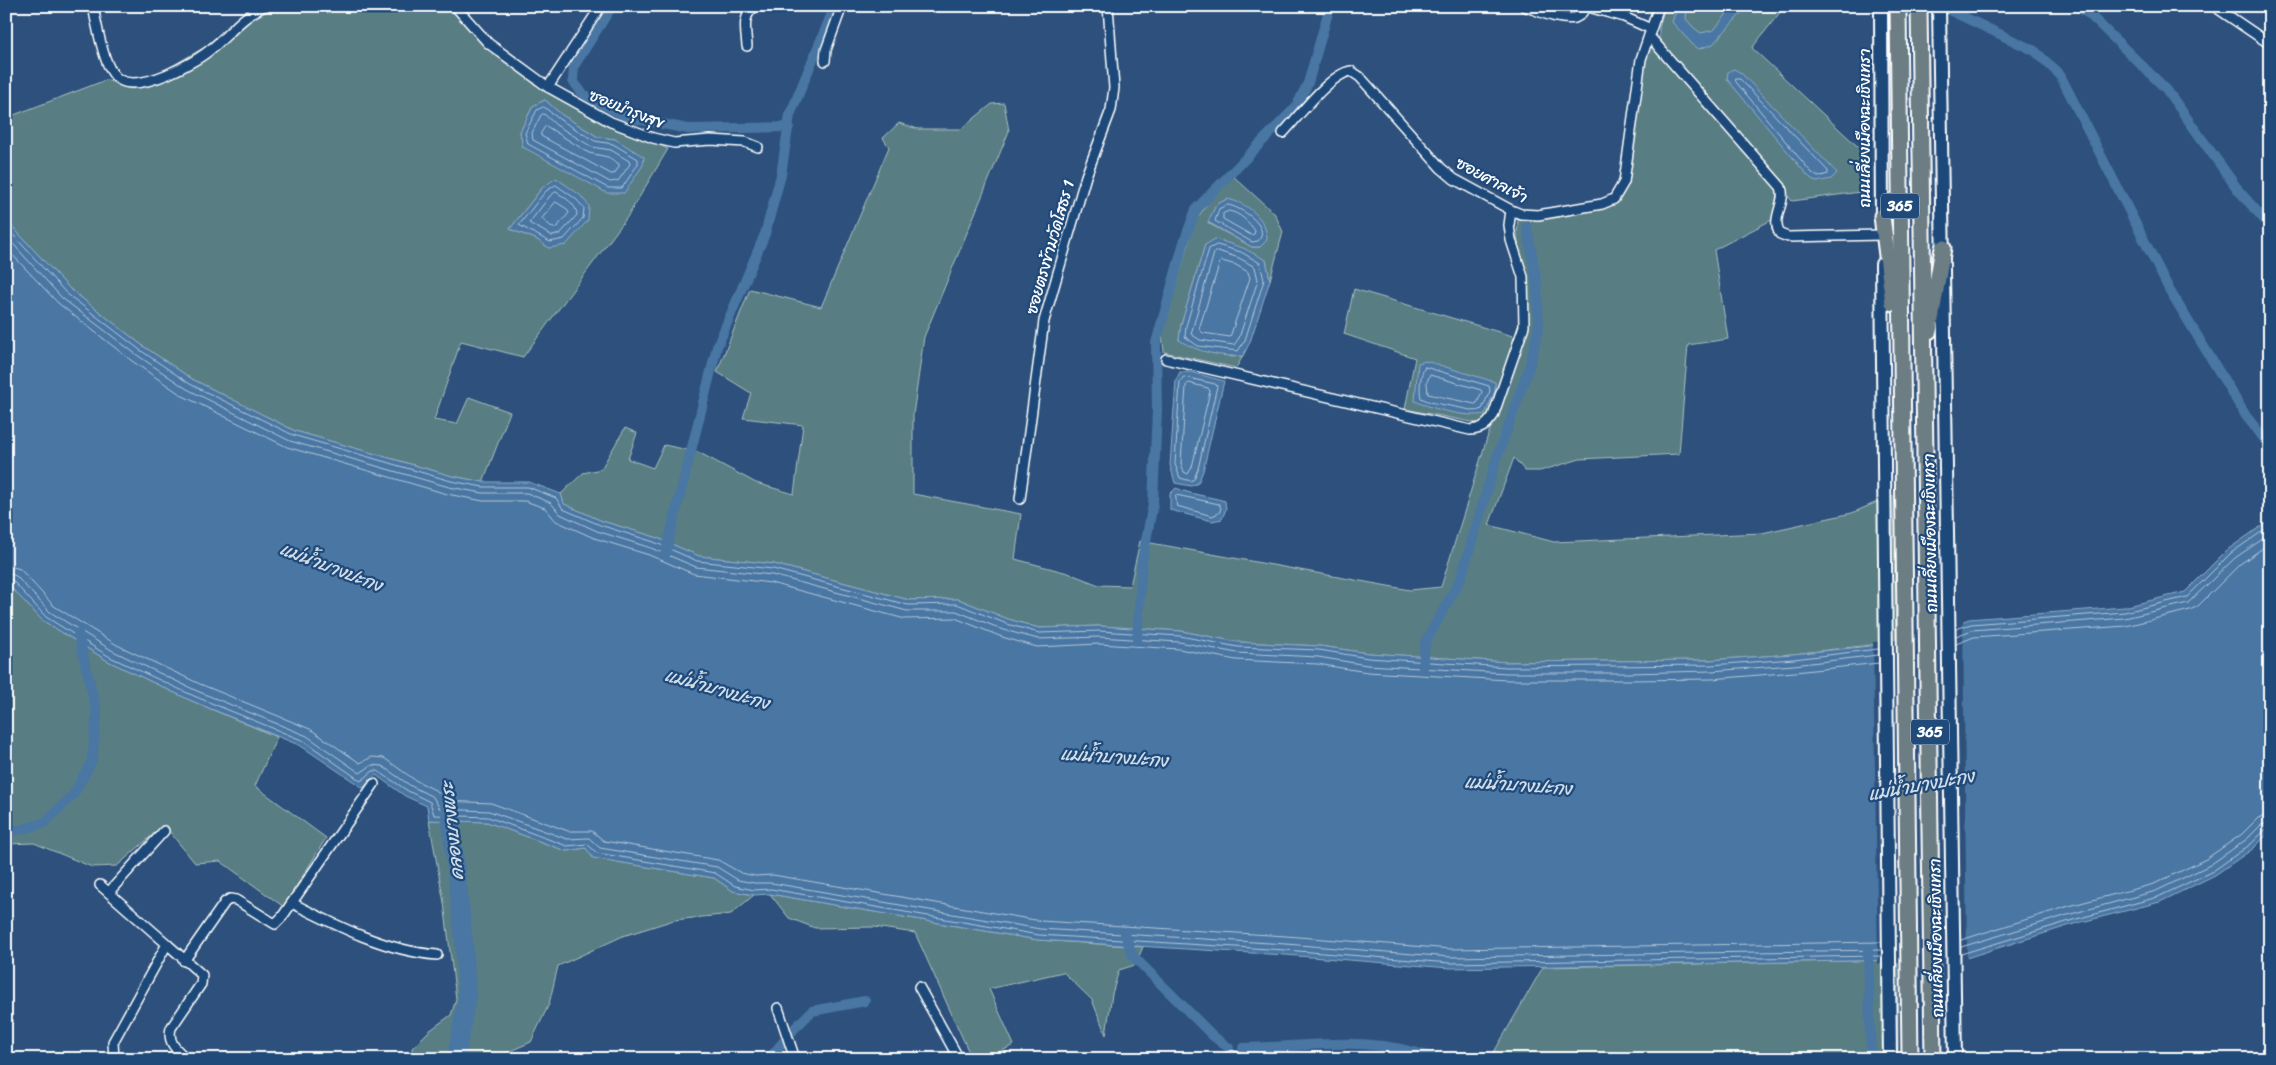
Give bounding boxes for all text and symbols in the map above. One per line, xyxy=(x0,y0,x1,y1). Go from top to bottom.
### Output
street label: ถนนเลี่ยงเมืองฉะเชิงเทรา xyxy=(1849,48,1879,208)
street label: ซอยบำรุงสุข xyxy=(585,81,670,138)
street label: ซอยศาลเจ้า xyxy=(1451,149,1534,211)
street label: ซอยตรงข้ามวัดโสธร 1 xyxy=(1017,176,1083,318)
road number: 365 xyxy=(1881,194,1919,218)
street label: ถนนเลี่ยงเมืองฉะเชิงเทรา xyxy=(1914,453,1946,613)
water label: แม่น้ำบางปะกง xyxy=(275,533,389,602)
water label: แม่น้ำบางปะกง xyxy=(661,659,776,720)
road number: 365 xyxy=(1911,720,1949,744)
water label: แม่น้ำบางปะกง xyxy=(1059,737,1171,777)
water label: แม่น้ำบางปะกง xyxy=(1865,759,1979,810)
water label: แม่น้ำบางปะกง xyxy=(1463,765,1575,805)
water label: คลองบางพระ xyxy=(431,778,473,882)
street label: ถนนเลี่ยงเมืองฉะเชิงเทรา xyxy=(1920,858,1952,1018)

